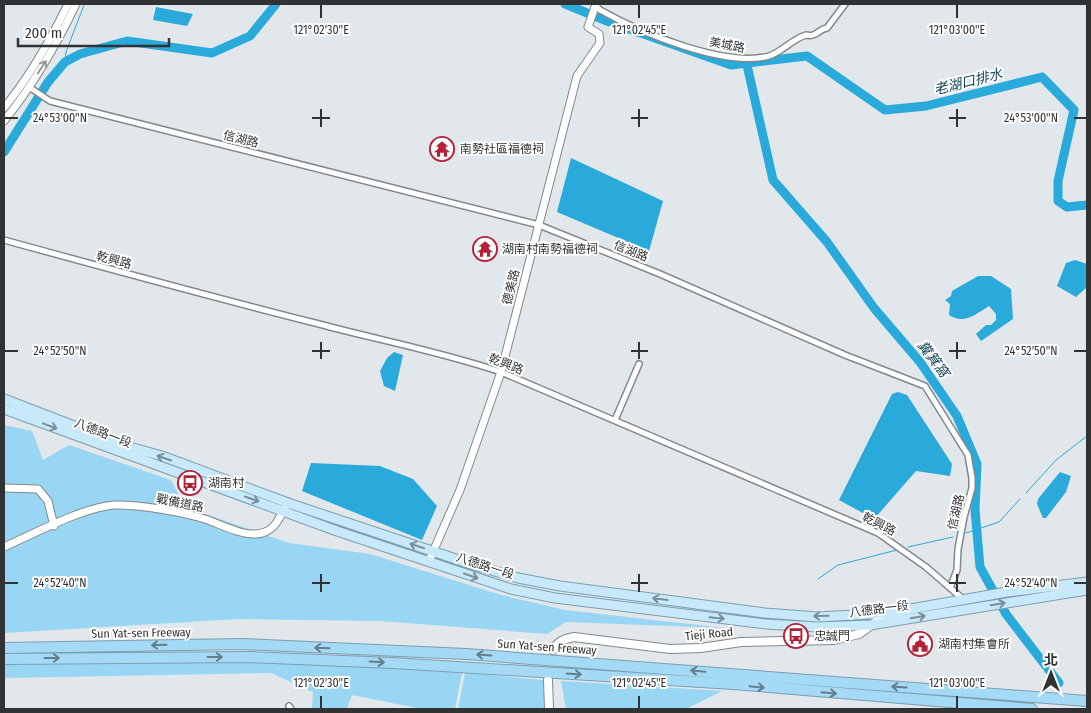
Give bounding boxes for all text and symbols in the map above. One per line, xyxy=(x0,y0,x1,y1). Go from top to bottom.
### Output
scale bar xyxy=(18,15,169,47)
text: 121°02'30"E xyxy=(293,23,349,37)
text: 121°02'45"E xyxy=(612,23,667,37)
text: 121°03'00"E xyxy=(929,23,986,37)
text: 200 m xyxy=(25,24,62,42)
street label: 美城路 xyxy=(708,35,746,55)
one-way arrow xyxy=(37,61,47,75)
water label: 老湖口排水 xyxy=(932,65,1005,99)
text: 24°53'00"N xyxy=(33,111,87,125)
text: 24°53'00"N xyxy=(1004,111,1058,125)
street label: 信湖路 xyxy=(222,128,260,150)
temple icon: 南勢社區福德祠 xyxy=(429,136,455,162)
place label: 南勢社區福德祠 xyxy=(460,142,544,156)
temple icon: 湖南村南勢福德祠 xyxy=(472,236,498,262)
street label: 信湖路 xyxy=(612,238,650,264)
place label: 湖南村南勢福德祠 xyxy=(502,242,598,256)
street label: 乾興路 xyxy=(95,249,133,271)
street label: 德美路 xyxy=(500,268,522,306)
water label: 糞箕窩 xyxy=(914,337,954,382)
text: 24°52'50"N xyxy=(33,344,87,358)
text: 24°52'50"N xyxy=(1004,344,1058,358)
street label: 乾興路 xyxy=(487,351,525,377)
street label: 八德路一段 xyxy=(72,416,134,450)
one-way arrow xyxy=(41,422,57,431)
one-way arrow xyxy=(156,452,172,462)
bus stop icon: 湖南村 xyxy=(177,470,203,496)
place label: 湖南村 xyxy=(208,476,245,490)
street label: 戰備道路 xyxy=(155,492,205,514)
street label: 信湖路 xyxy=(945,493,967,531)
one-way arrow xyxy=(243,495,259,504)
street label: 乾興路 xyxy=(860,510,898,538)
one-way arrow xyxy=(409,540,425,550)
street label: 八德路一段 xyxy=(454,550,516,582)
one-way arrow xyxy=(463,571,479,581)
text: 24°52'40"N xyxy=(34,576,86,590)
text: 24°52'40"N xyxy=(1005,576,1057,590)
one-way arrow xyxy=(652,594,668,604)
street label: 八德路一段 xyxy=(848,598,910,620)
one-way arrow xyxy=(989,599,1005,609)
one-way arrow xyxy=(814,611,830,621)
one-way arrow xyxy=(910,612,926,622)
one-way arrow xyxy=(708,613,724,623)
bus stop icon: 忠誠門 xyxy=(783,623,809,649)
street label: Sun Yat-sen Freeway xyxy=(91,625,192,641)
street label: Tieji Road xyxy=(684,625,734,643)
place label: 忠誠門 xyxy=(814,629,850,643)
public building icon: 湖南村集會所 xyxy=(907,631,933,657)
street label: Sun Yat-sen Freeway xyxy=(497,637,598,658)
place label: 湖南村集會所 xyxy=(938,637,1010,651)
one-way arrow xyxy=(151,640,168,650)
one-way arrow xyxy=(314,643,330,652)
north arrow xyxy=(1026,648,1076,698)
one-way arrow xyxy=(476,650,492,659)
one-way arrow xyxy=(206,652,223,662)
text: 北 xyxy=(1044,652,1058,669)
one-way arrow xyxy=(44,653,60,663)
one-way arrow xyxy=(369,658,385,667)
one-way arrow xyxy=(690,667,706,676)
one-way arrow xyxy=(566,670,582,679)
text: 121°02'30"E xyxy=(293,676,349,690)
text: 121°02'45"E xyxy=(612,676,667,690)
text: 121°03'00"E xyxy=(929,676,986,690)
one-way arrow xyxy=(749,682,765,692)
one-way arrow xyxy=(891,683,907,692)
one-way arrow xyxy=(821,688,837,698)

